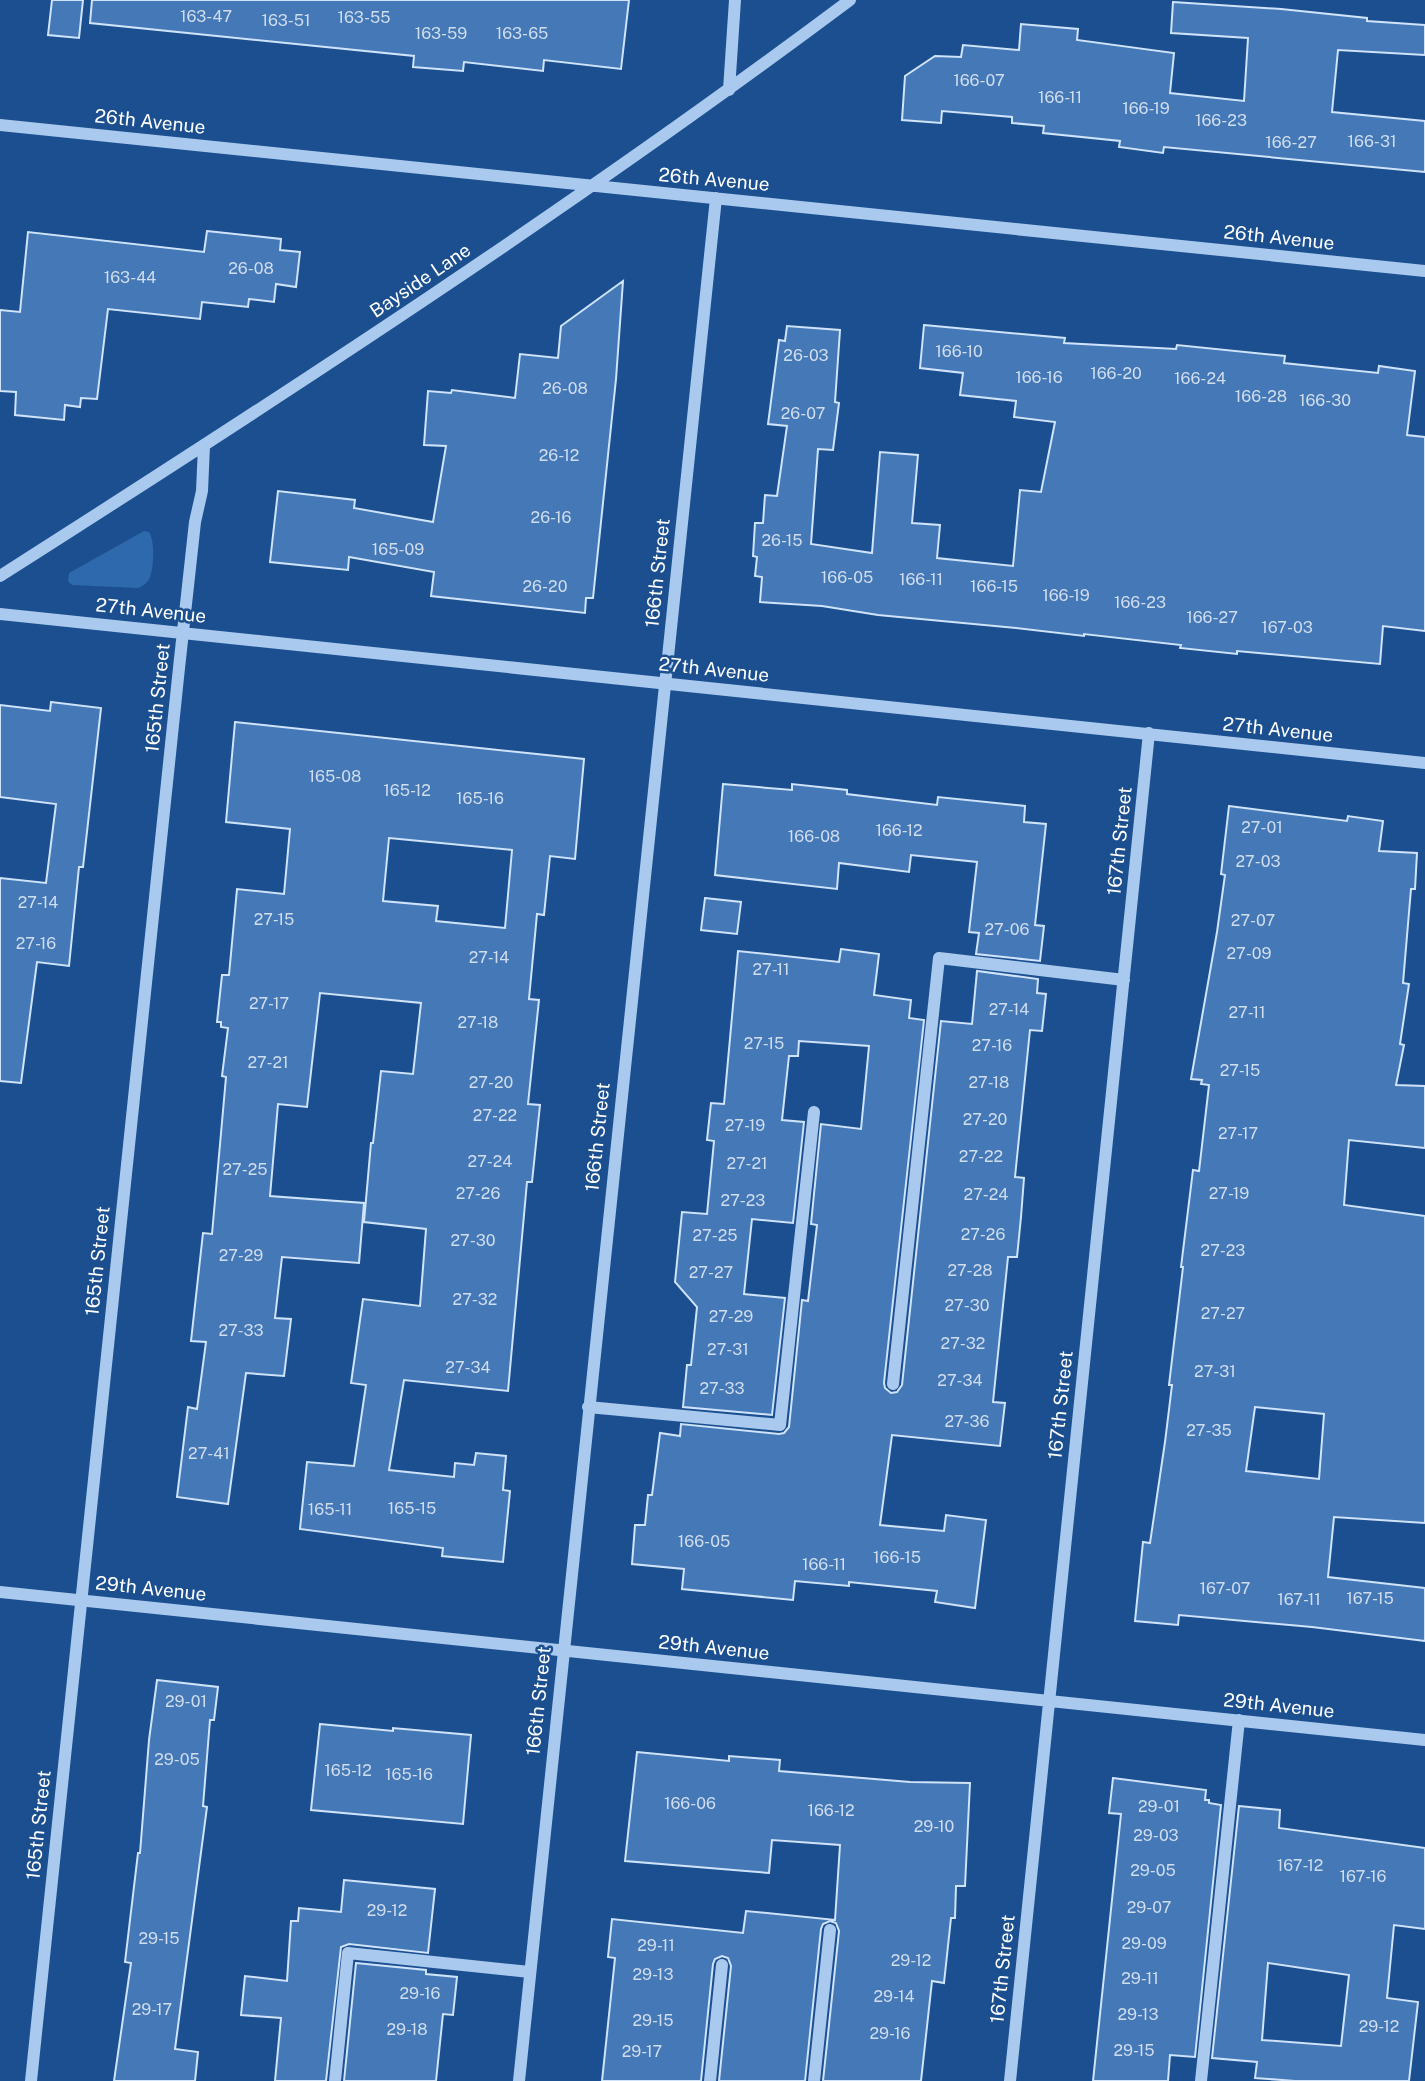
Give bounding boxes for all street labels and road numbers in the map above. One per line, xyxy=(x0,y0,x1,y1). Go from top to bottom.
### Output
street label: 26th Avenue xyxy=(93,104,207,138)
street label: 26th Avenue xyxy=(658,163,770,195)
street label: 26th Avenue xyxy=(1222,220,1336,254)
street label: Bayside Lane xyxy=(365,238,475,322)
street label: 166th Street xyxy=(640,517,674,629)
street label: 27th Avenue xyxy=(95,593,207,627)
street label: 165th Street xyxy=(140,642,174,754)
street label: 27th Avenue xyxy=(658,652,770,686)
street label: 27th Avenue xyxy=(1222,712,1334,746)
street label: 167th Street xyxy=(1102,786,1136,896)
street label: 166th Street xyxy=(580,1081,614,1193)
street label: 165th Street xyxy=(80,1205,114,1317)
street label: 167th Street xyxy=(1043,1350,1077,1460)
street label: 29th Avenue xyxy=(94,1571,208,1605)
street label: 29th Avenue xyxy=(657,1630,771,1664)
street label: 166th Street xyxy=(521,1645,555,1757)
street label: 29th Avenue xyxy=(1222,1688,1336,1722)
street label: 165th Street xyxy=(21,1769,55,1881)
street label: 167th Street xyxy=(985,1914,1019,2024)

